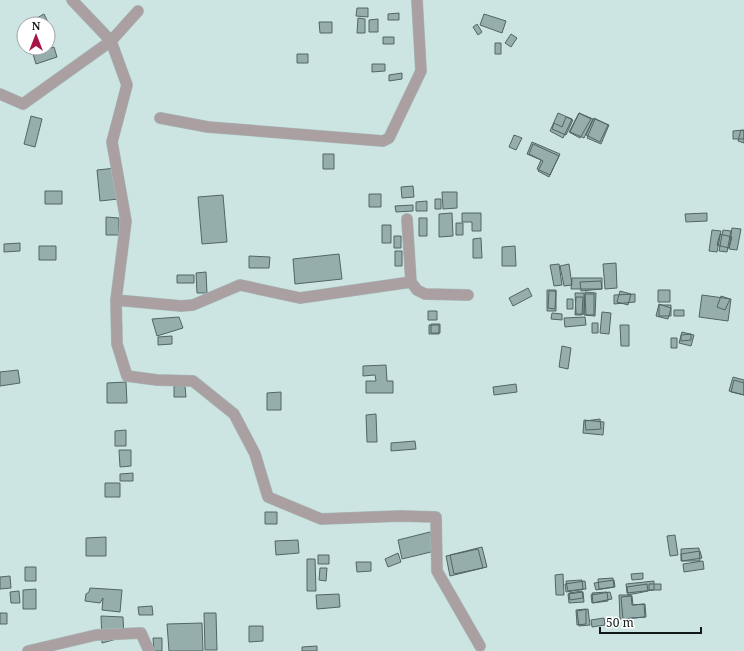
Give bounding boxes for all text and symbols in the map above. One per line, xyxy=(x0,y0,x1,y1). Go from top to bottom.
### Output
north arrow xyxy=(16,16,56,56)
text: N xyxy=(32,18,41,33)
scale bar xyxy=(600,609,701,635)
text: 50 m xyxy=(606,614,634,631)

